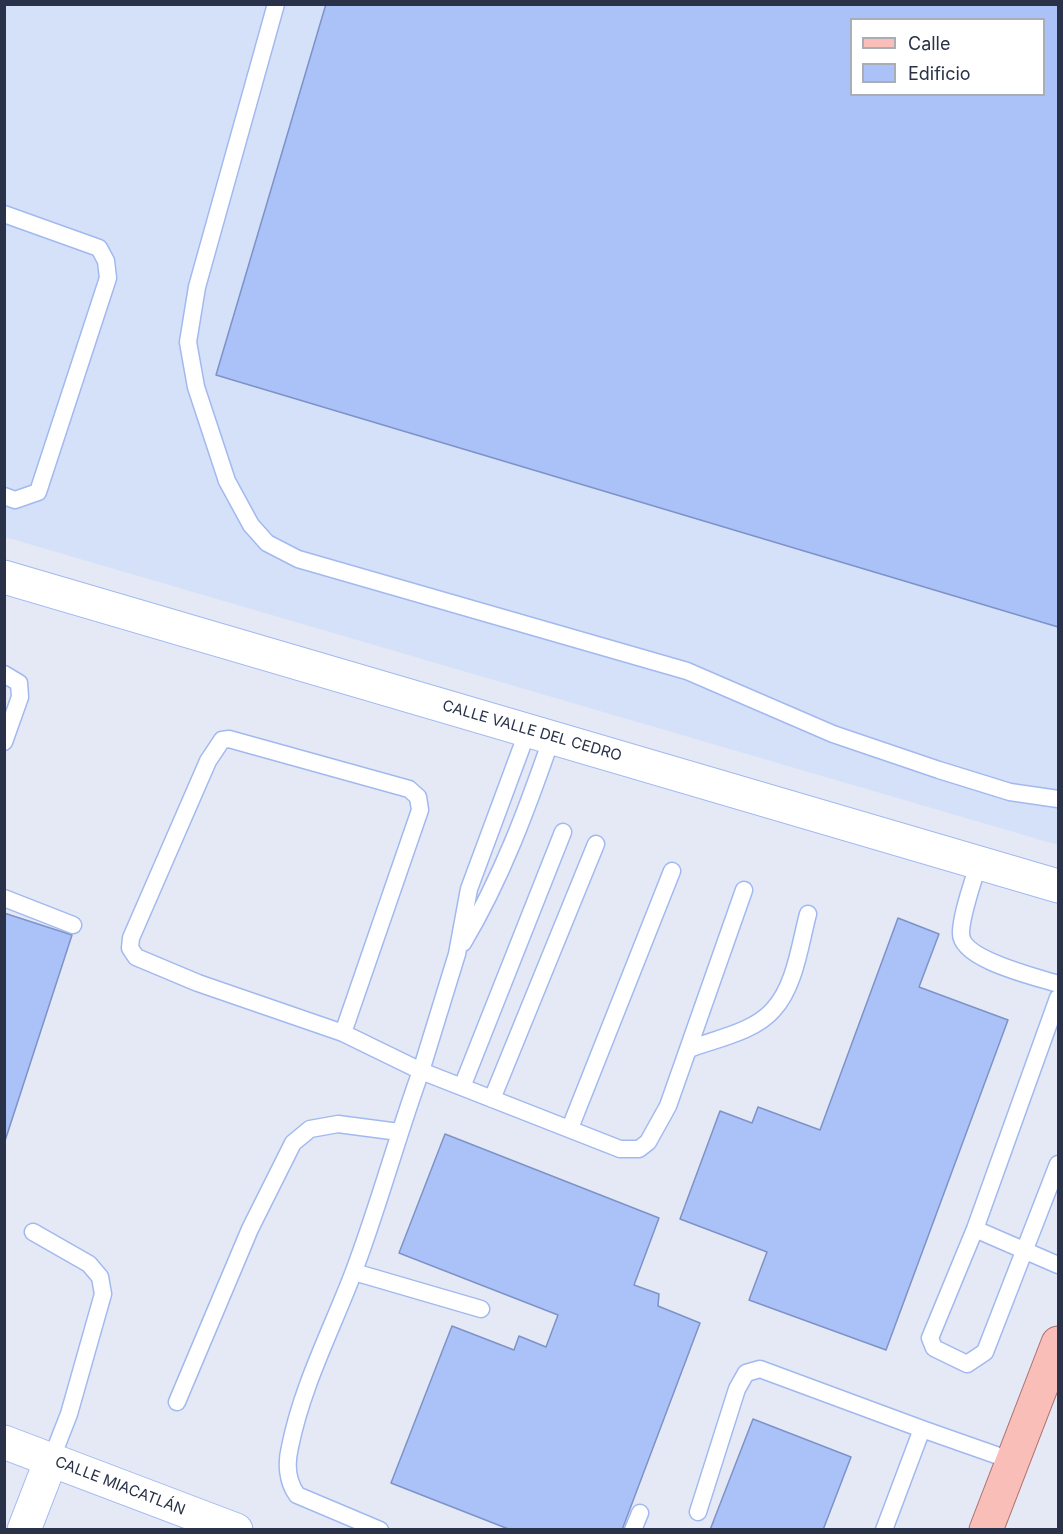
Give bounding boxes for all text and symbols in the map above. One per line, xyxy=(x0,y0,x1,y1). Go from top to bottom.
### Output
legend xyxy=(850,18,1045,96)
text: Calle xyxy=(908,33,950,54)
text: Edificio xyxy=(908,63,971,84)
street label: CALLE VALLE DEL CEDRO xyxy=(440,697,624,765)
street label: CALLE MIACATLÁN xyxy=(52,1453,188,1519)

